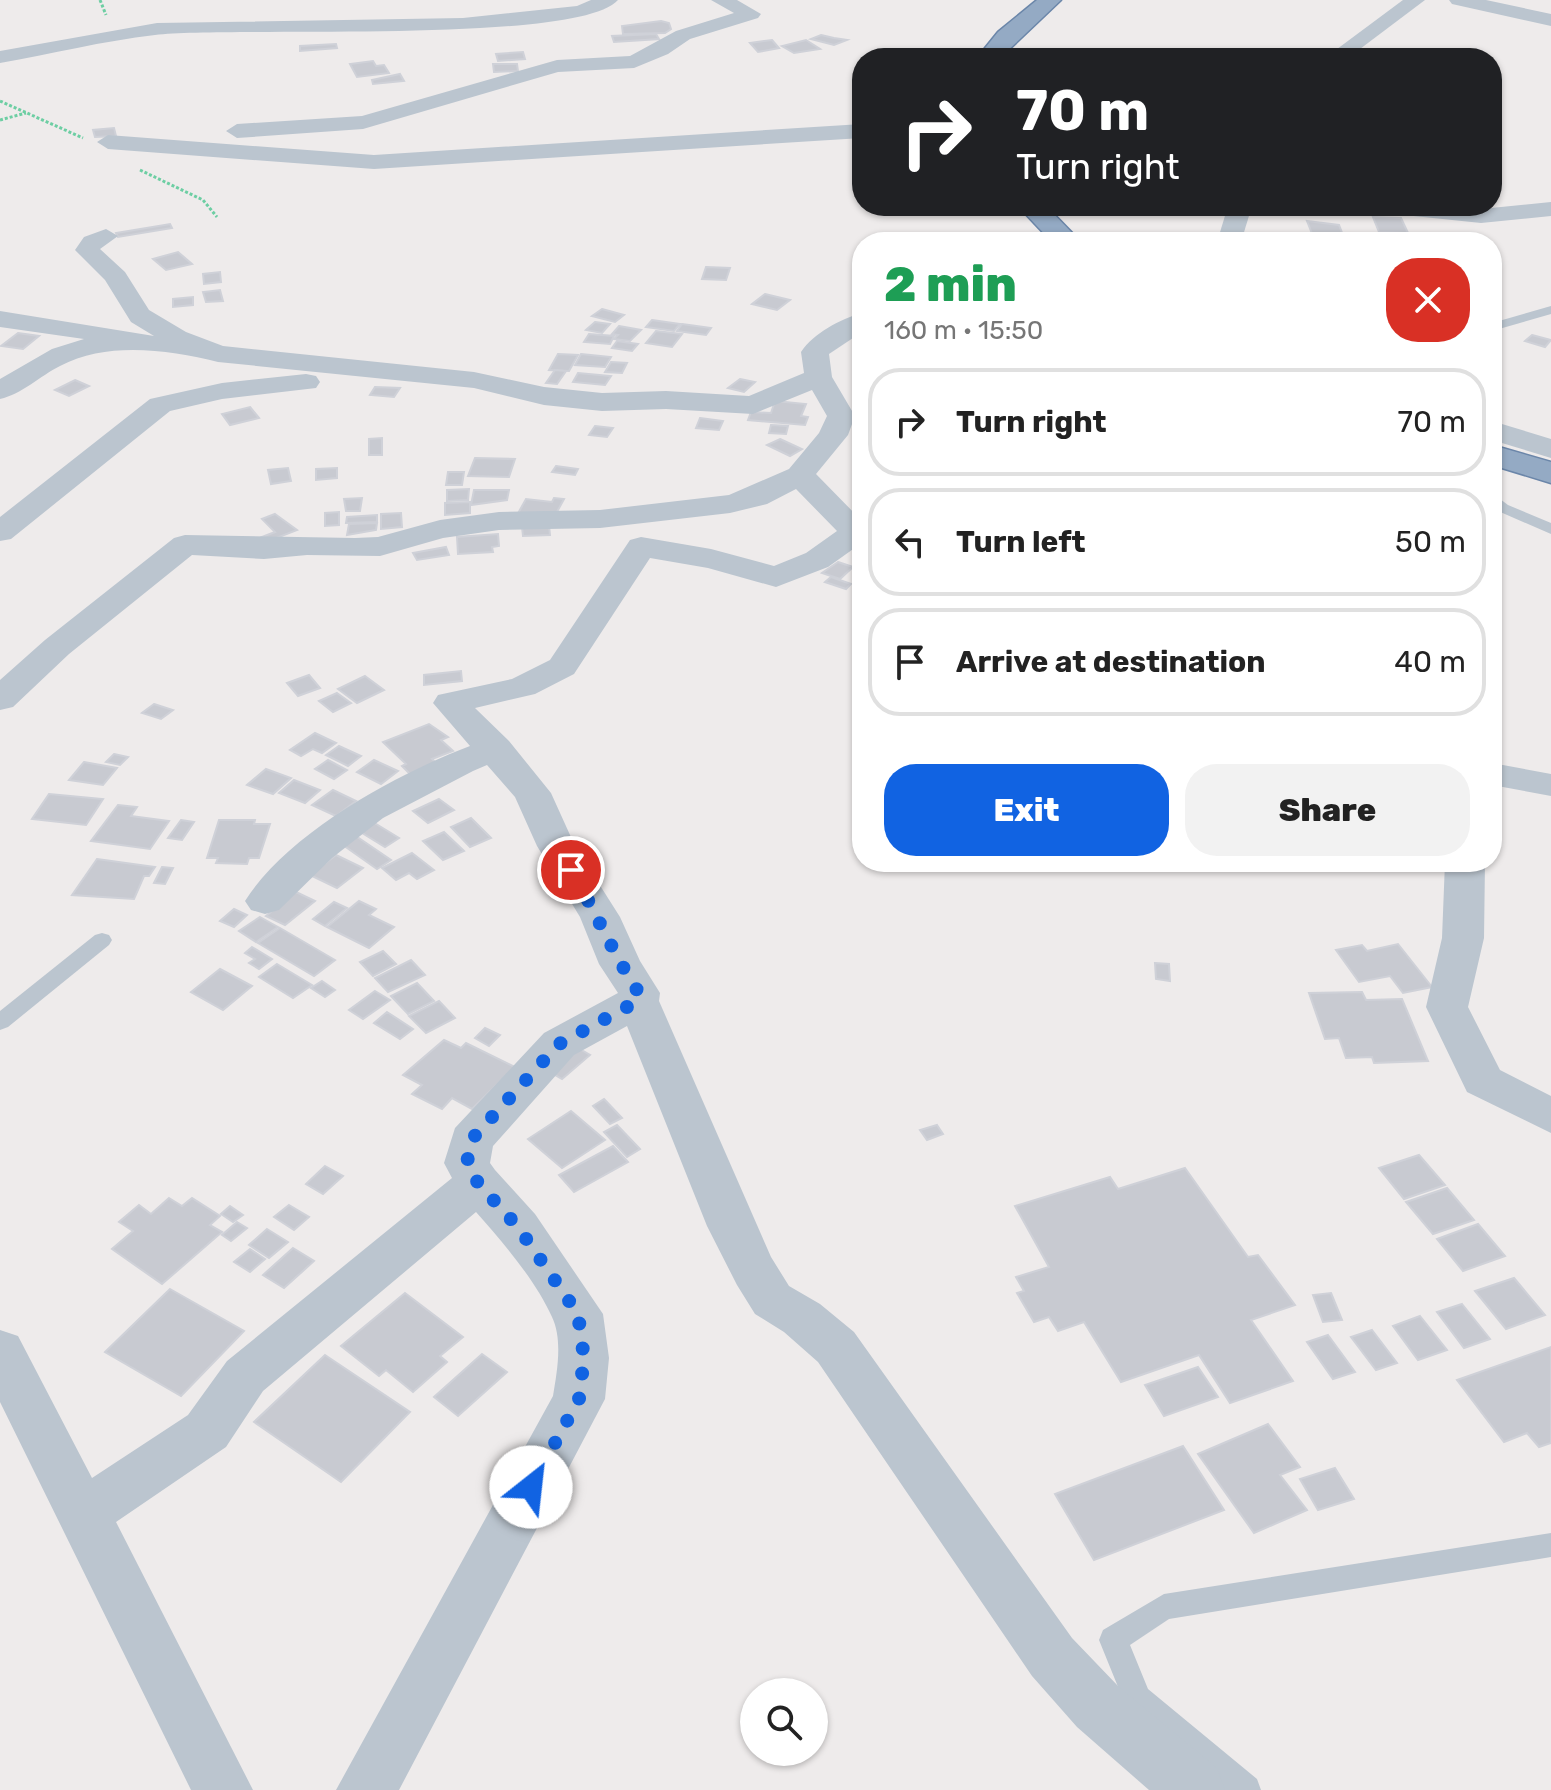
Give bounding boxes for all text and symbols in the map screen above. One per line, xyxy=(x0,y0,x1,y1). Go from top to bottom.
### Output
text: 70 m xyxy=(1016,78,1149,144)
icon: right xyxy=(884,80,988,184)
text: Turn right xyxy=(1016,145,1180,188)
text: 2 min xyxy=(884,256,1017,313)
button: close xyxy=(1386,258,1470,342)
text: 160 m · 15:50 xyxy=(884,315,1043,346)
icon: right xyxy=(888,400,932,444)
text: Turn right xyxy=(956,404,1107,440)
text: 70 m xyxy=(1398,404,1466,440)
icon: left xyxy=(888,520,932,564)
text: Turn left xyxy=(956,524,1086,560)
text: 50 m xyxy=(1395,524,1466,560)
icon: arrive xyxy=(888,640,932,684)
text: Arrive at destination xyxy=(956,644,1266,680)
text: 40 m xyxy=(1394,644,1466,680)
button: Exit xyxy=(884,764,1169,856)
button: Share xyxy=(1185,764,1470,856)
pin xyxy=(537,836,605,904)
icon: arrive xyxy=(549,848,593,892)
position arrow xyxy=(489,1445,573,1529)
map controls xyxy=(740,1678,828,1766)
button: search xyxy=(740,1678,828,1766)

